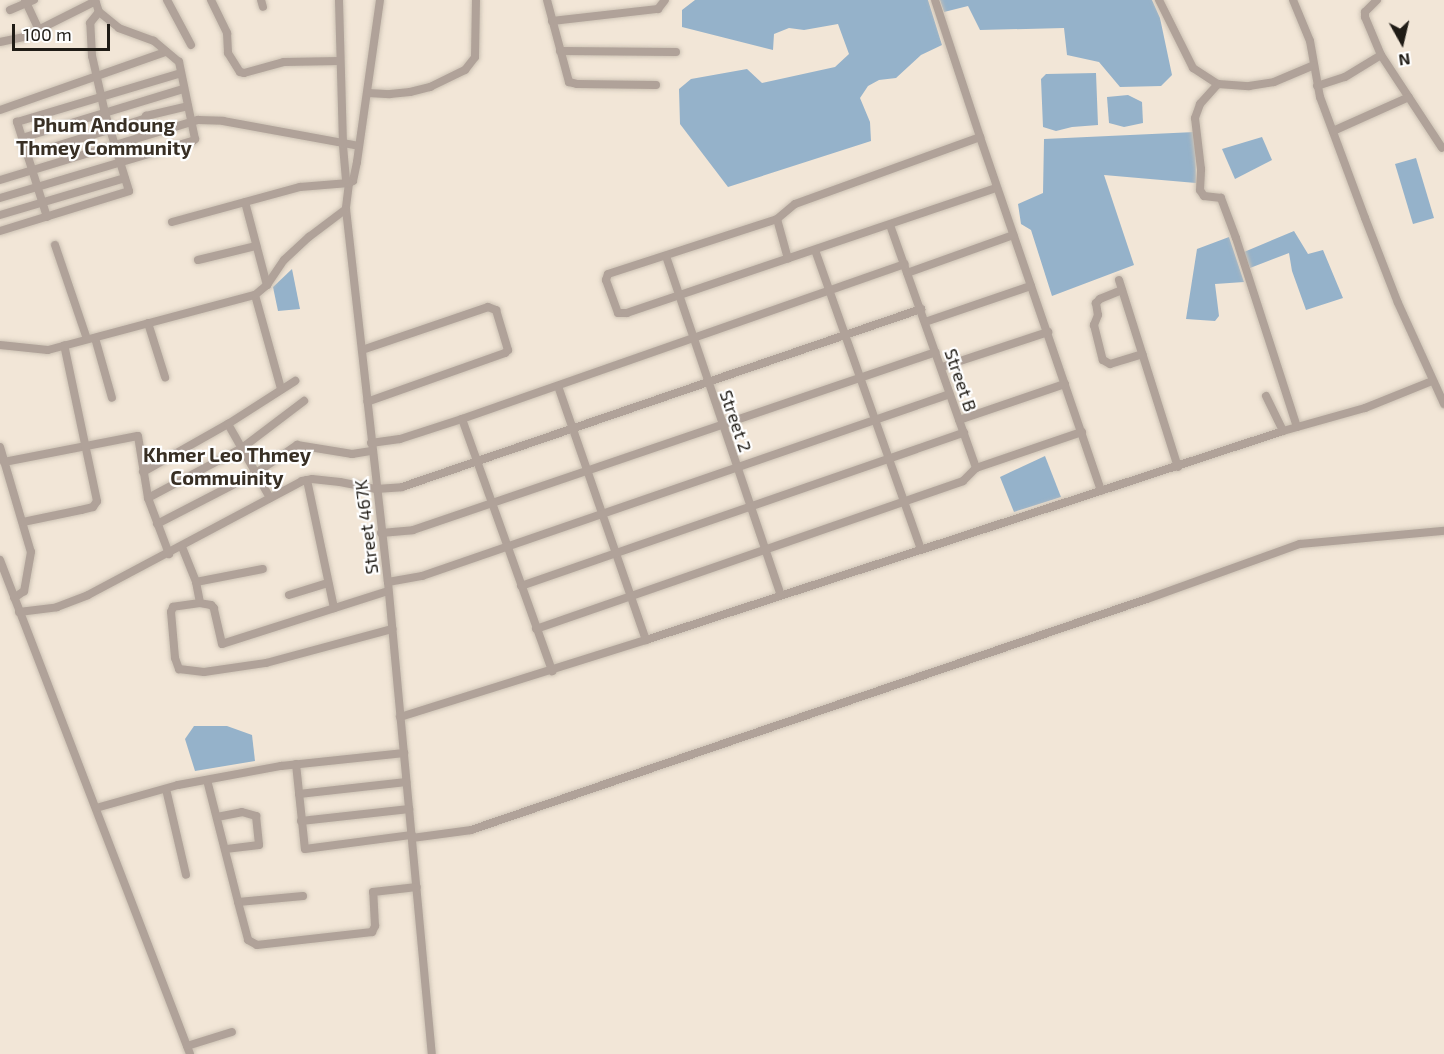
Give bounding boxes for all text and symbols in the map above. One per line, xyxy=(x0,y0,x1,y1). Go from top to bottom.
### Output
scale bar xyxy=(15,12,112,50)
north arrow xyxy=(1372,12,1432,72)
text: 100 m xyxy=(23,23,72,45)
text: N xyxy=(1398,50,1412,71)
district label: Phum Andoung Thmey Community xyxy=(16,112,192,159)
street label: Street B xyxy=(940,346,982,414)
street label: Street 2 xyxy=(715,387,757,455)
district label: Khmer Leo Thmey Commuinity xyxy=(143,443,311,490)
street label: Street 467K xyxy=(349,478,383,576)

